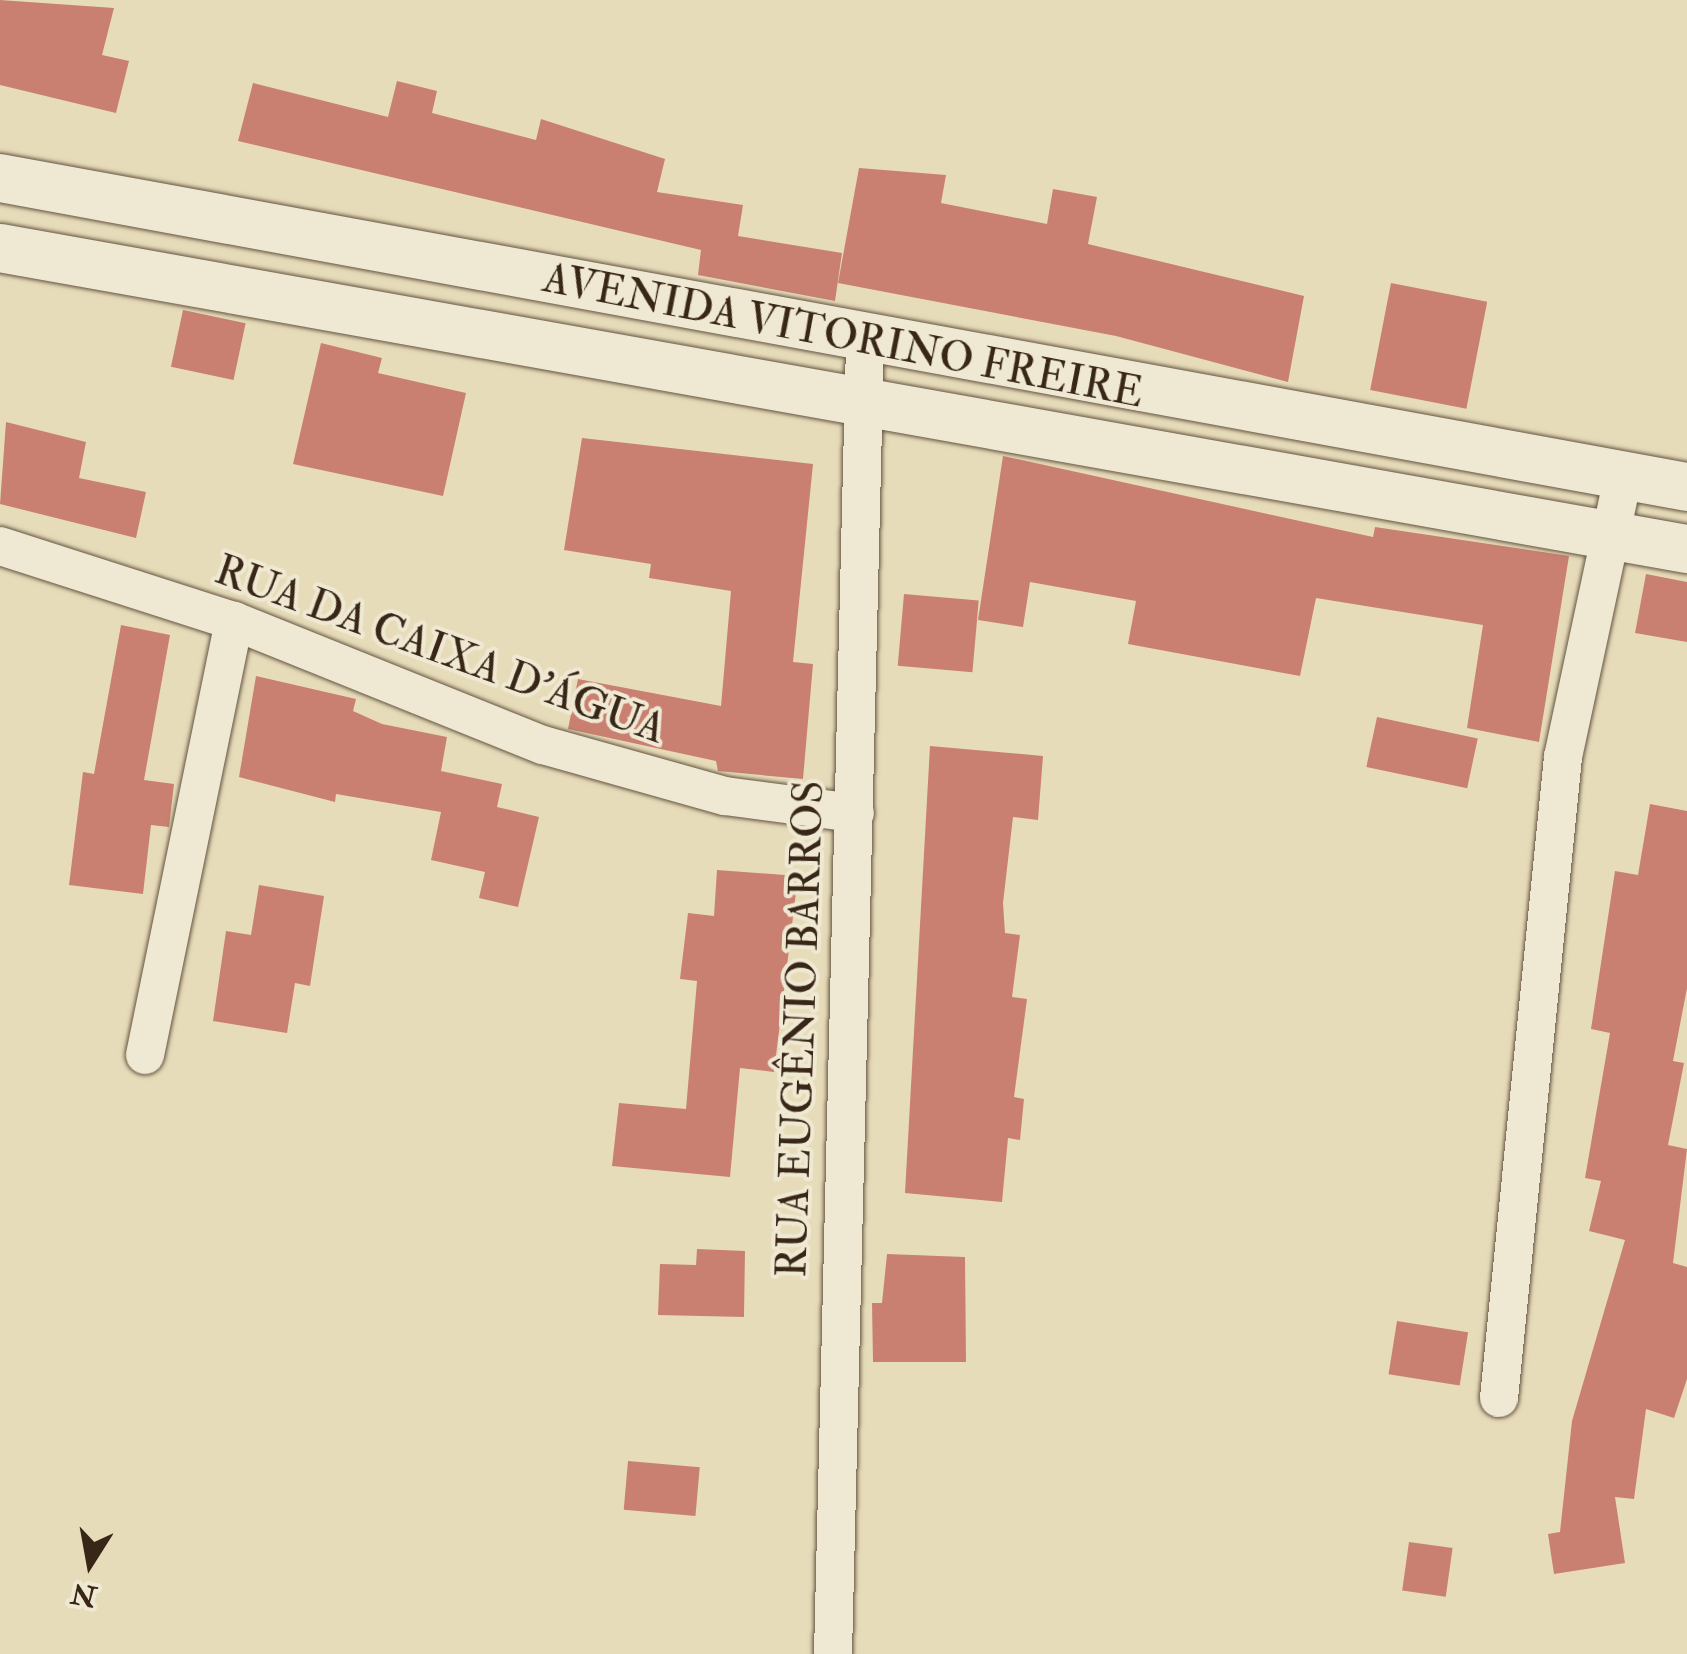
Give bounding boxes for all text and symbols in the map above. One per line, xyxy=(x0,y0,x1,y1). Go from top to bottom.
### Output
street label: AVENIDA VITORINO FREIRE xyxy=(539,253,1147,419)
street label: RUA DA CAIXA D'ÁGUA xyxy=(208,545,672,755)
street label: RUA EUGÊNIO BARROS xyxy=(767,780,835,1278)
north arrow xyxy=(40,1514,140,1614)
text: N xyxy=(69,1574,100,1614)

